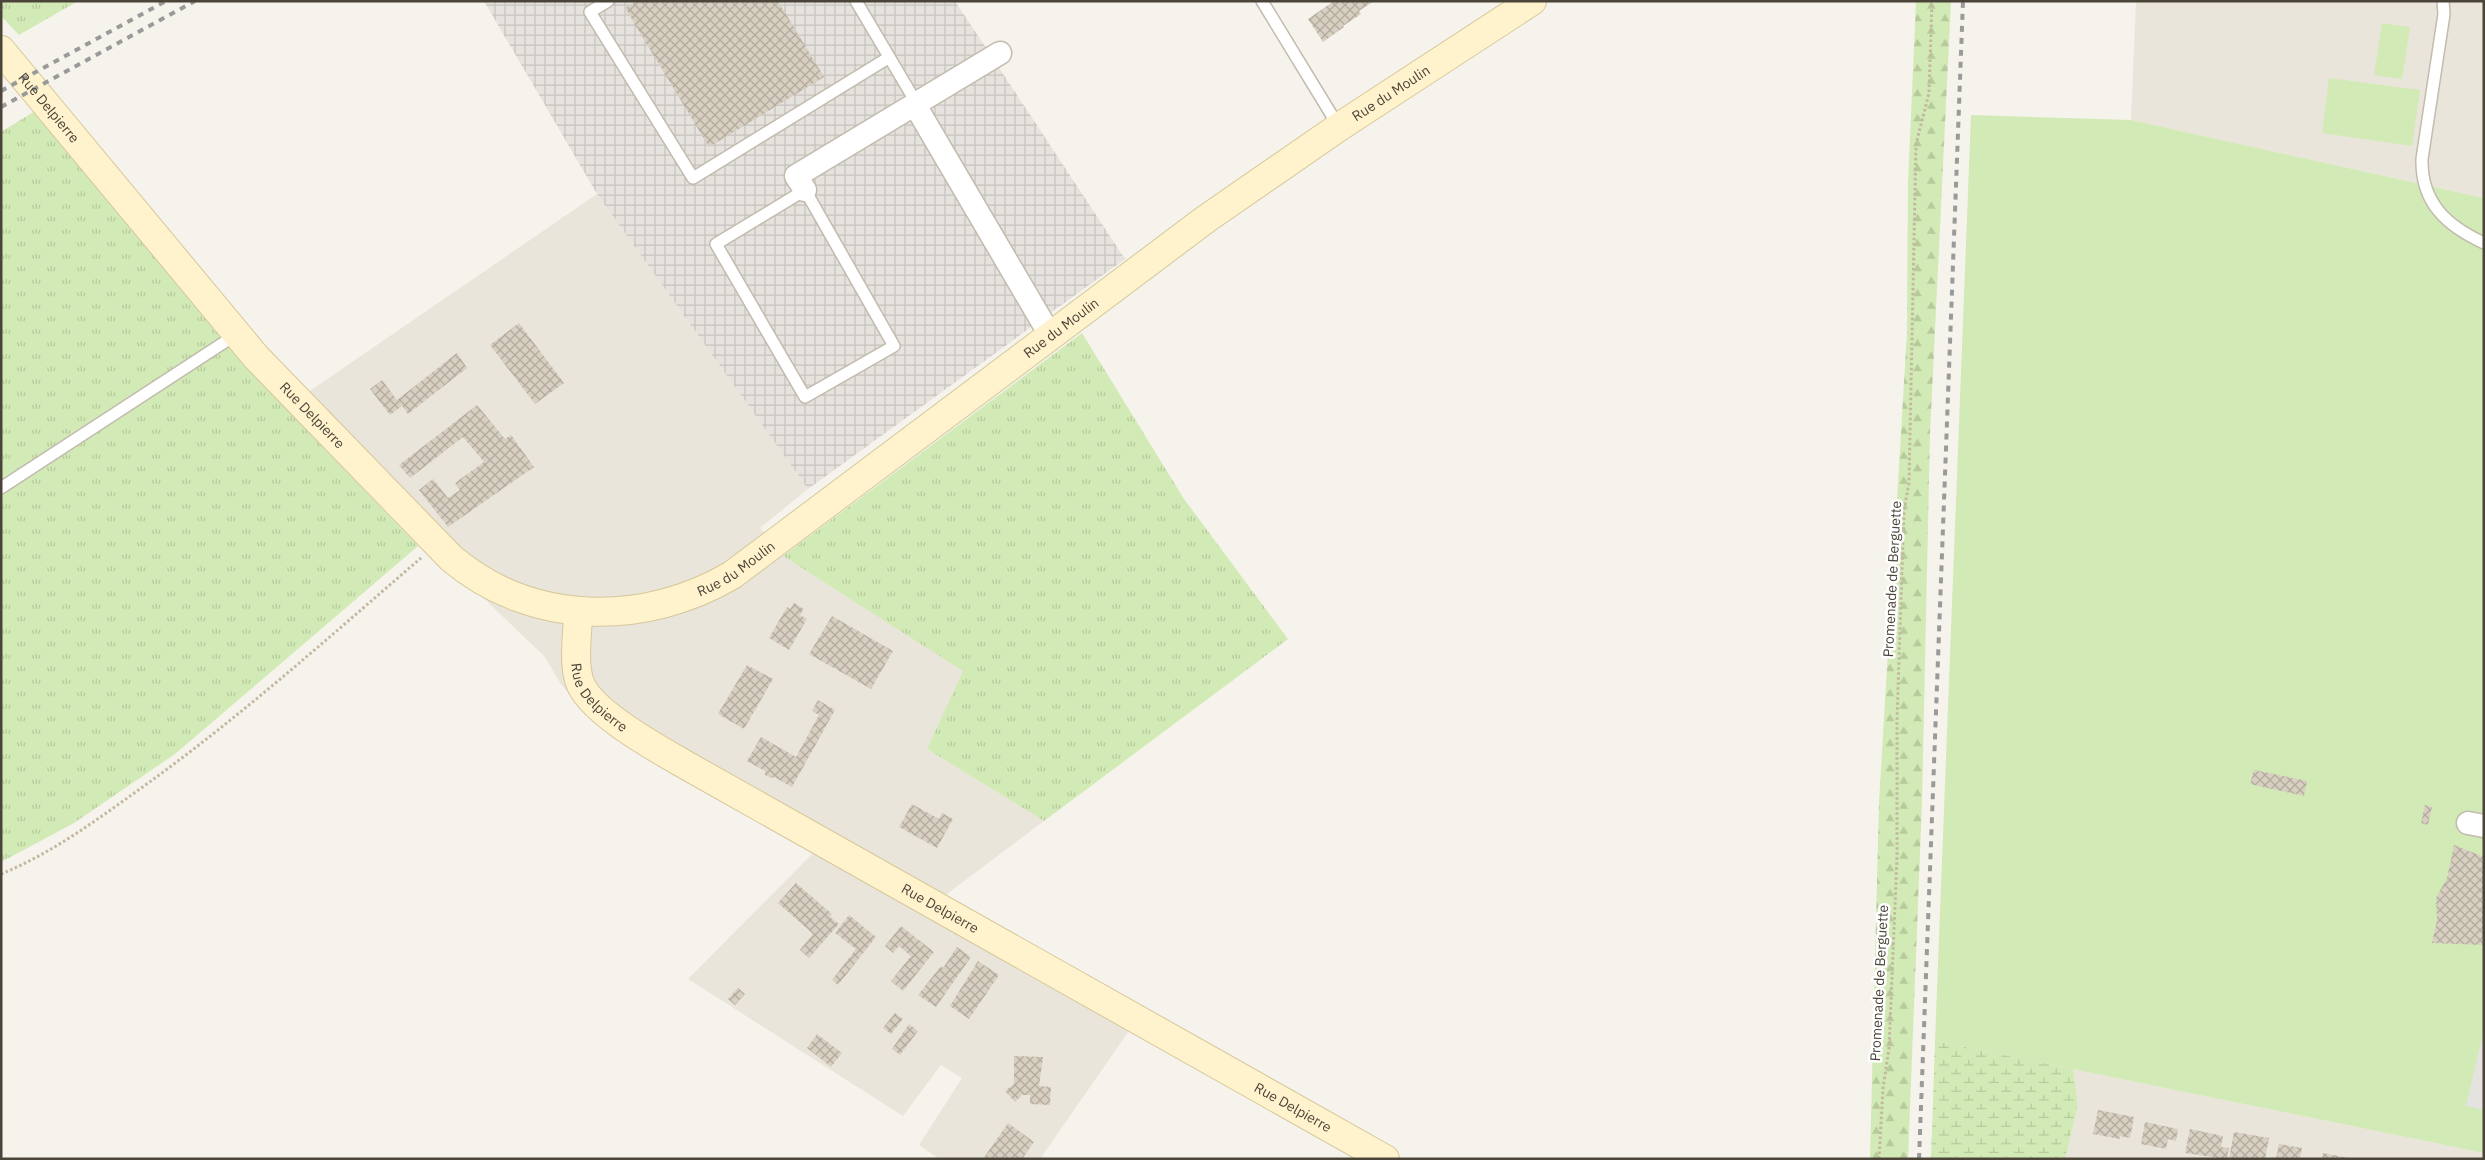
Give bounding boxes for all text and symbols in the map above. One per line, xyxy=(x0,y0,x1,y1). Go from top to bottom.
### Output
street label: Rue du Moulin xyxy=(1348,61,1433,125)
street label: Rue Delpierre xyxy=(15,69,84,147)
street label: Rue du Moulin xyxy=(1020,294,1102,362)
street label: Rue Delpierre xyxy=(276,378,349,452)
street label: Promenade de Berguette xyxy=(1879,500,1905,658)
street label: Rue du Moulin xyxy=(694,537,778,600)
street label: Rue Delpierre xyxy=(567,662,631,736)
street label: Rue Delpierre xyxy=(898,879,982,938)
street label: Promenade de Berguette xyxy=(1866,904,1892,1062)
street label: Rue Delpierre xyxy=(1251,1078,1335,1136)

